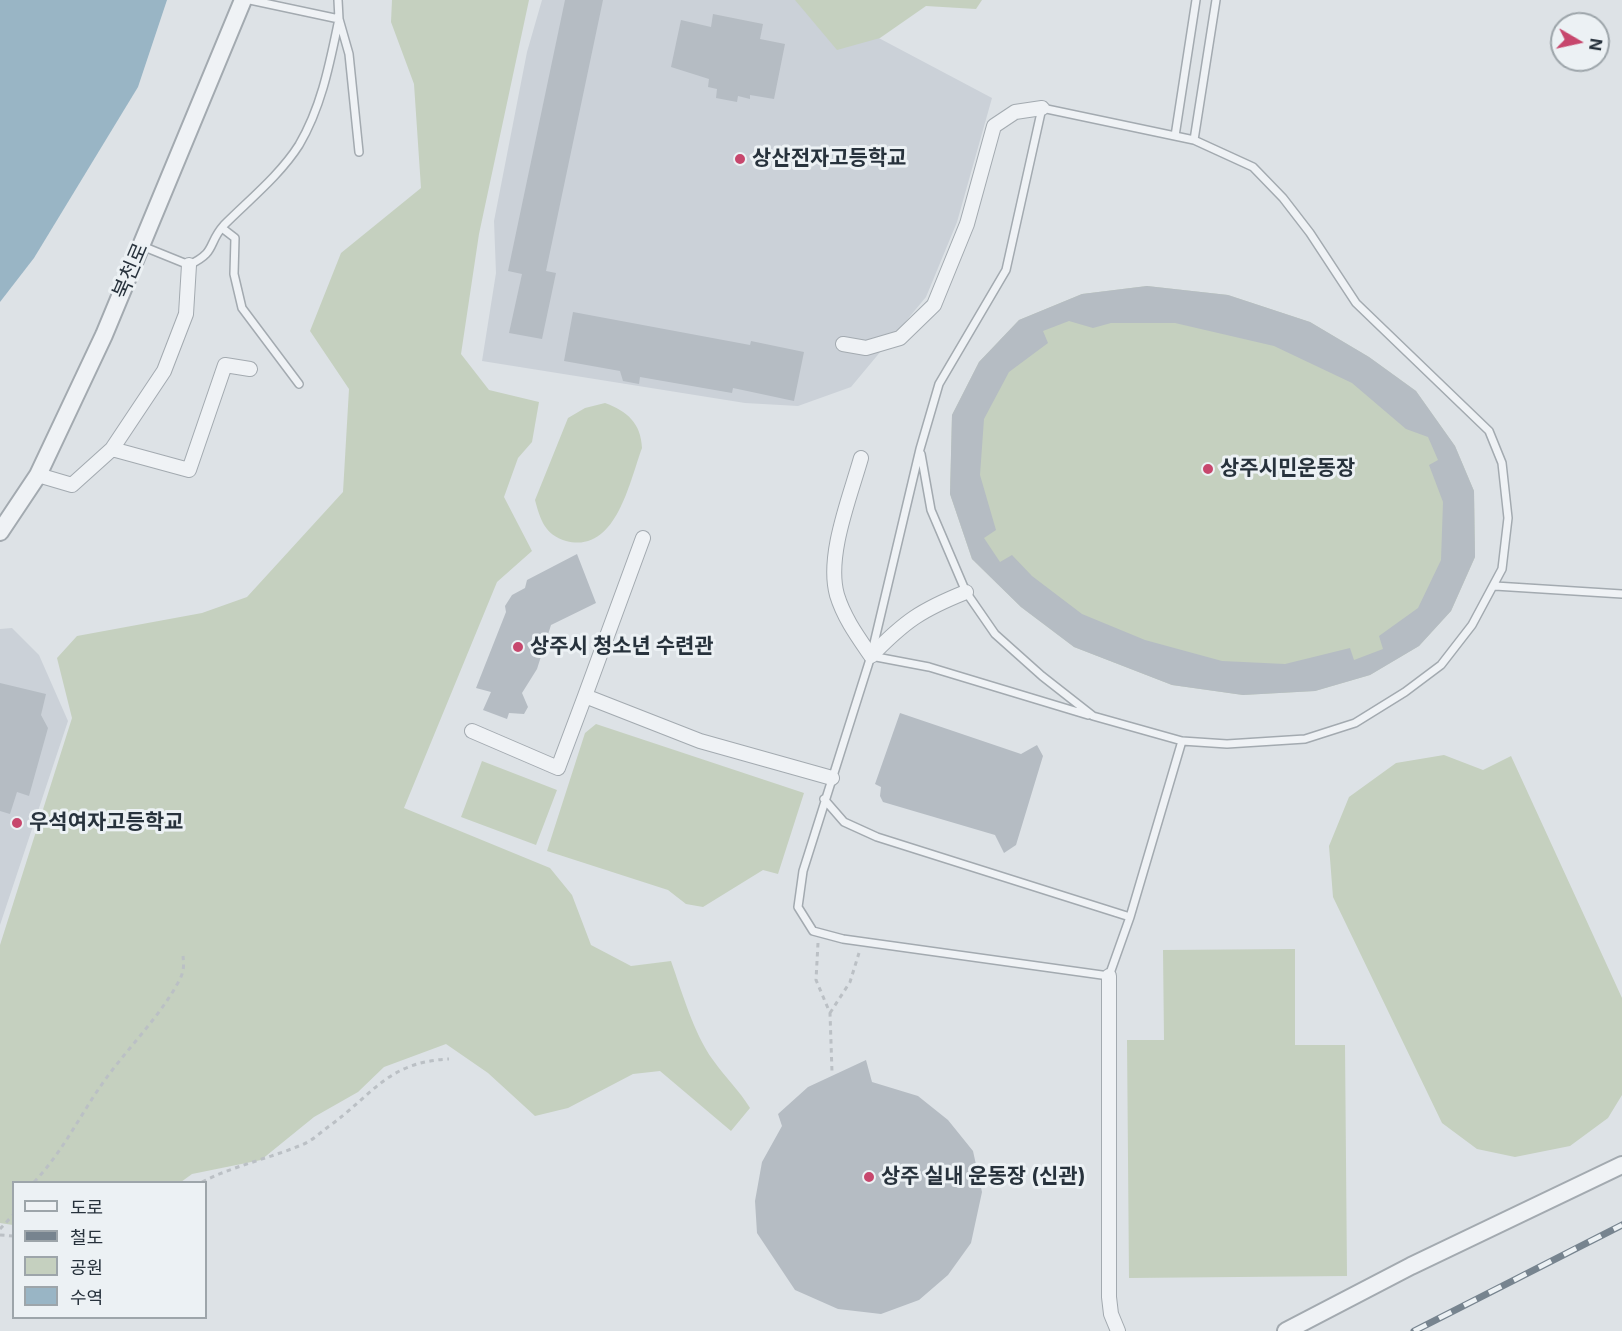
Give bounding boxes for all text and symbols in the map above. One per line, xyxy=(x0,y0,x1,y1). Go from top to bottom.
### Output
north arrow xyxy=(1550,12,1610,72)
text: N xyxy=(1585,37,1607,52)
place label: 상산전자고등학교 xyxy=(752,146,907,172)
marker: 상산전자고등학교 xyxy=(733,152,747,166)
street label: 북천로 xyxy=(108,239,154,303)
place label: 상주시민운동장 xyxy=(1220,456,1355,482)
marker: 상주시민운동장 xyxy=(1201,462,1215,476)
place label: 상주시 청소년 수련관 xyxy=(530,634,714,660)
marker: 상주시 청소년 수련관 xyxy=(511,640,525,654)
place label: 우석여자고등학교 xyxy=(29,810,184,836)
marker: 우석여자고등학교 xyxy=(10,816,24,830)
place label: 상주 실내 운동장 (신관) xyxy=(881,1164,1086,1190)
marker: 상주 실내 운동장 (신관) xyxy=(862,1170,876,1184)
legend xyxy=(12,1181,207,1319)
text: 도로 xyxy=(70,1197,103,1218)
text: 철도 xyxy=(70,1227,103,1248)
text: 공원 xyxy=(70,1257,103,1278)
text: 수역 xyxy=(70,1287,103,1308)

